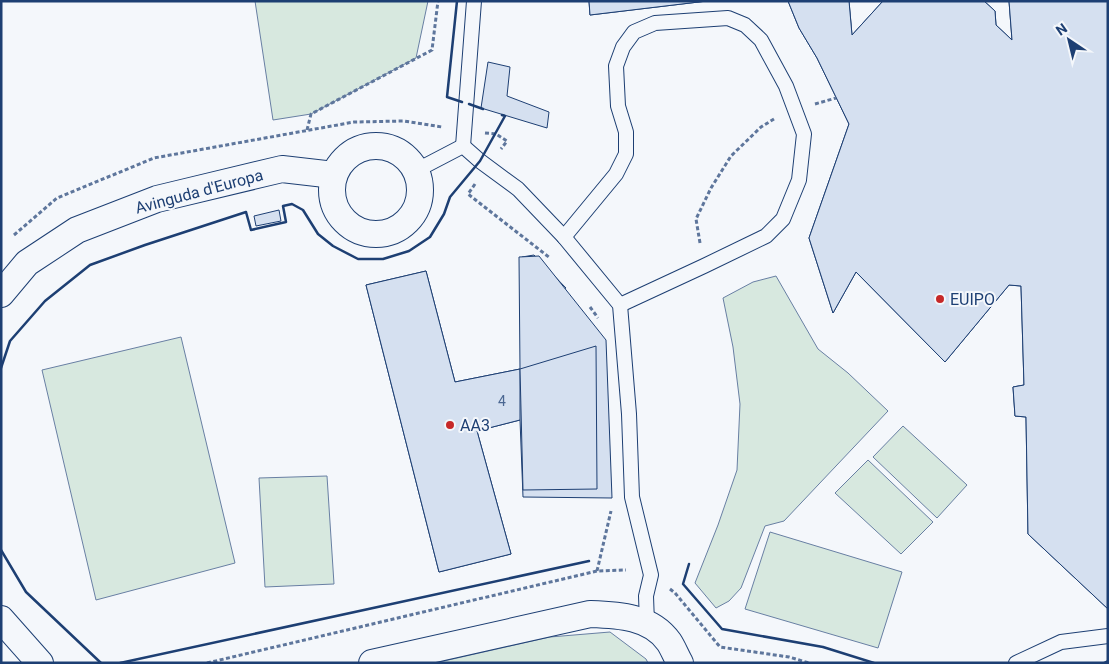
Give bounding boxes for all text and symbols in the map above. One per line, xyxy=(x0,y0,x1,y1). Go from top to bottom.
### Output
north arrow xyxy=(1044,15,1094,65)
text: N xyxy=(1053,20,1070,39)
street label: Avinguda d'Europa xyxy=(133,165,265,218)
place label: EUIPO xyxy=(950,290,995,309)
marker: EUIPO xyxy=(934,293,946,305)
house number: 4 xyxy=(498,393,506,409)
place label: AA3 xyxy=(460,416,490,435)
marker: AA3 xyxy=(444,419,456,431)

